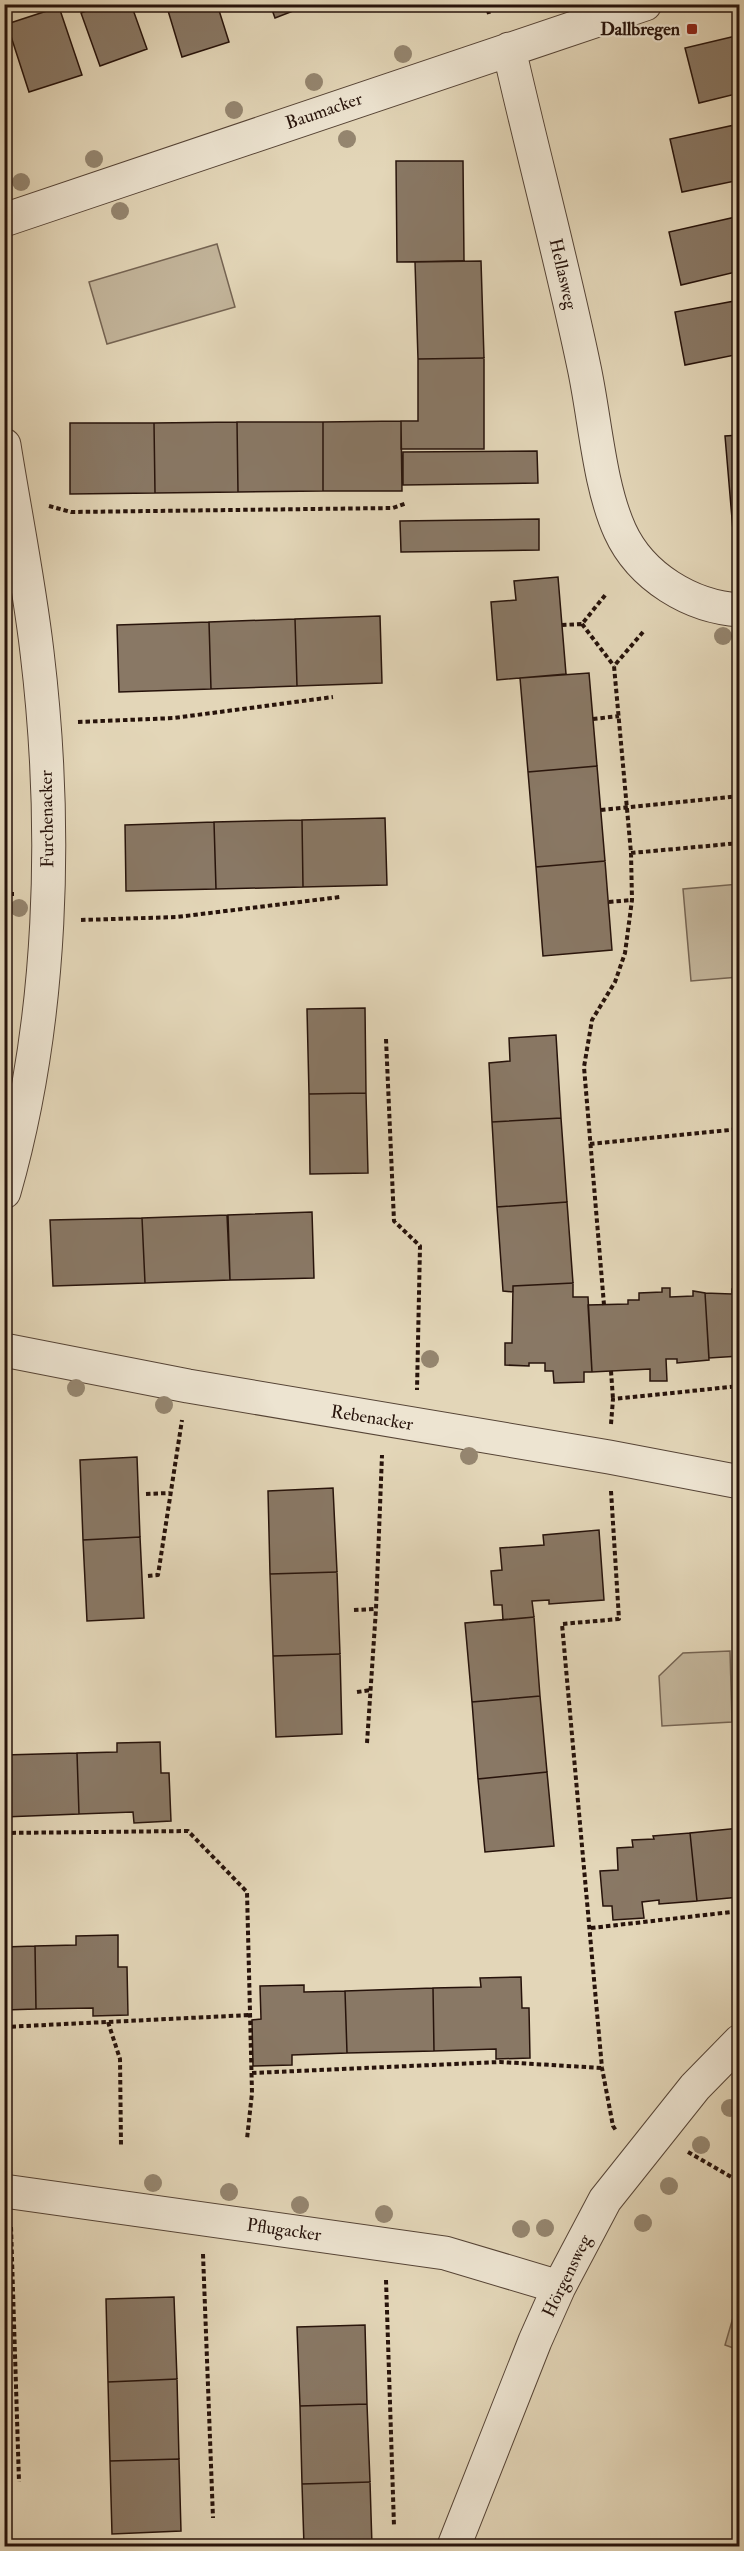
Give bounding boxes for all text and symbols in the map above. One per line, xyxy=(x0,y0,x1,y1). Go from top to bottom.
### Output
place label: Dallbregen xyxy=(600,18,681,41)
marker: Dallbregen xyxy=(685,22,699,36)
street label: Baumacker xyxy=(283,87,366,135)
street label: Hellasweg xyxy=(544,236,583,313)
street label: Furchenacker xyxy=(35,770,59,868)
street label: Rebenacker xyxy=(329,1400,415,1436)
street label: Pflugacker xyxy=(245,2213,323,2247)
street label: Hörgensweg xyxy=(537,2230,597,2321)

